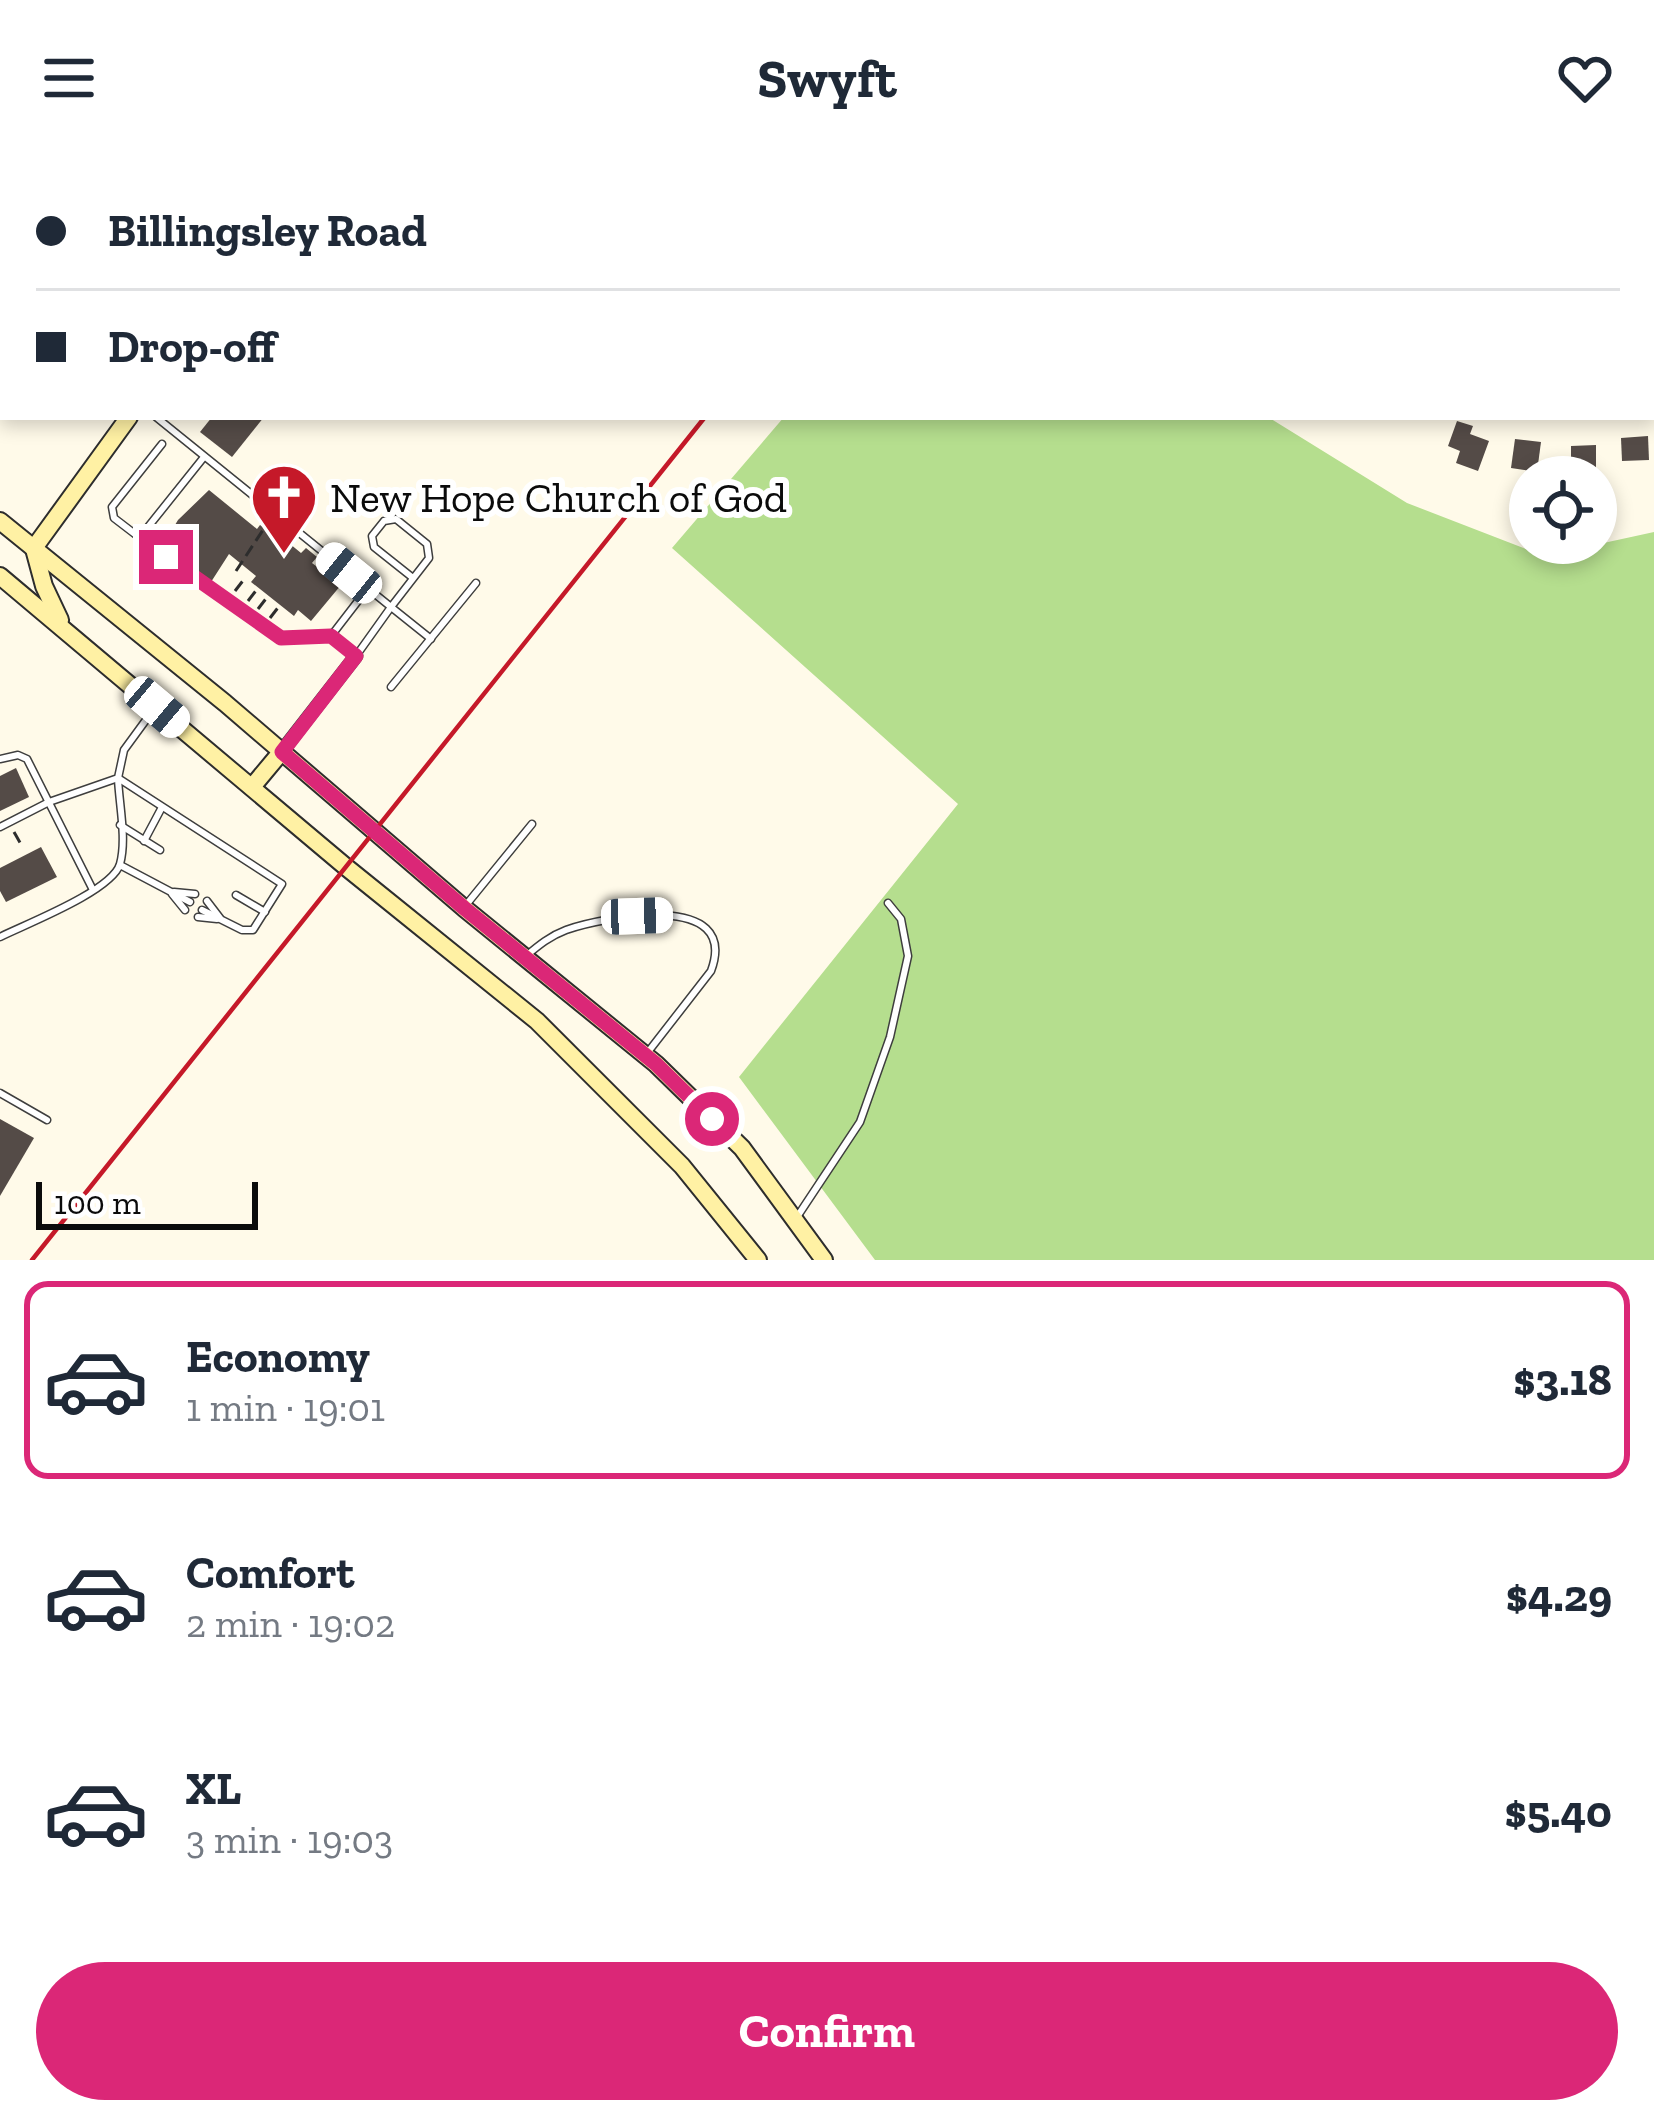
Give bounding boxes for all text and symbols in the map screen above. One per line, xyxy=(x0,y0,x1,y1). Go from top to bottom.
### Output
icon: menu xyxy=(36,45,102,111)
icon: heart xyxy=(1552,45,1618,111)
text: Swyft xyxy=(757,46,897,111)
text: Billingsley Road xyxy=(108,204,427,258)
text: Drop-off xyxy=(108,320,276,374)
map controls xyxy=(1509,456,1617,564)
button: locate xyxy=(1509,456,1617,564)
church icon: New Hope Church of God xyxy=(249,462,319,556)
place label: New Hope Church of God xyxy=(330,472,787,523)
route end xyxy=(139,530,193,584)
car xyxy=(310,536,388,610)
car xyxy=(118,670,196,744)
car xyxy=(600,897,674,935)
route start xyxy=(685,1092,739,1146)
scale bar xyxy=(36,1176,258,1229)
text: 100 m xyxy=(54,1183,141,1222)
icon: car xyxy=(42,1326,150,1434)
text: Economy xyxy=(186,1330,370,1384)
text: $3.18 xyxy=(1513,1353,1612,1407)
text: 1 min · 19:01 xyxy=(186,1384,385,1431)
icon: car xyxy=(42,1542,150,1650)
text: Comfort xyxy=(186,1546,354,1600)
text: $4.29 xyxy=(1506,1569,1612,1623)
text: 2 min · 19:02 xyxy=(186,1600,395,1647)
icon: car xyxy=(42,1758,150,1866)
text: XL xyxy=(186,1762,241,1816)
text: $5.40 xyxy=(1505,1785,1612,1839)
text: 3 min · 19:03 xyxy=(186,1816,393,1863)
button: Confirm xyxy=(36,1962,1618,2100)

